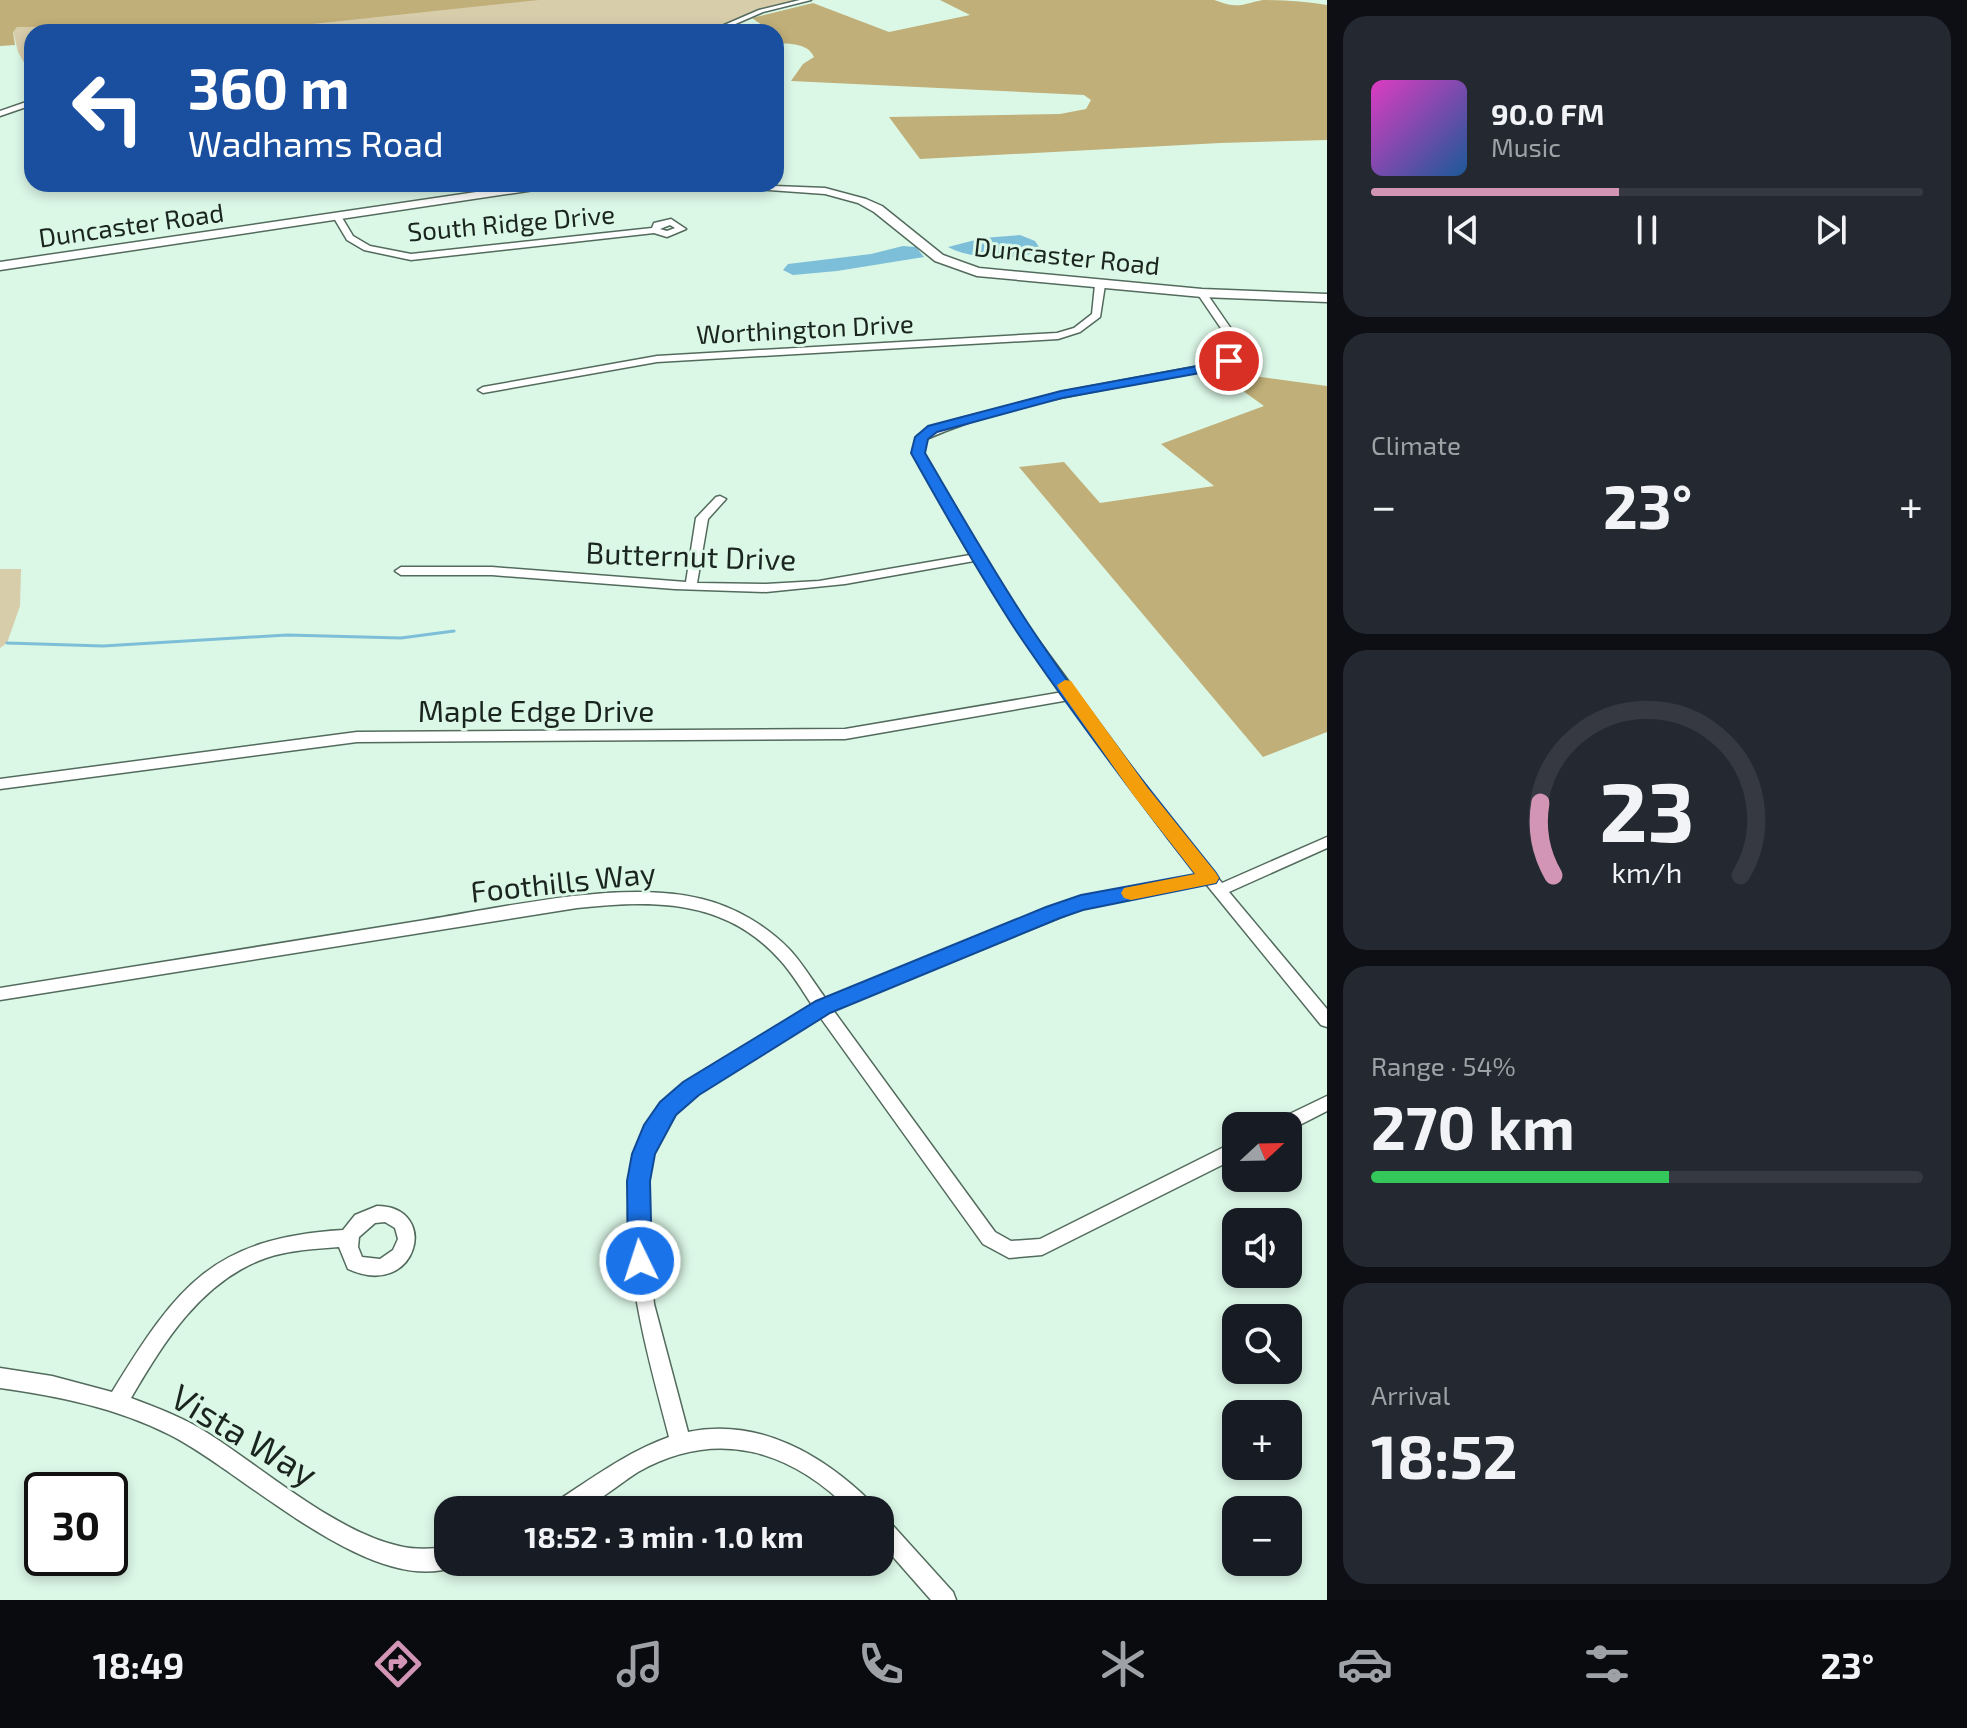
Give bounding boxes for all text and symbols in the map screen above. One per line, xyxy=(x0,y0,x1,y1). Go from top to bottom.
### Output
text: 360 m xyxy=(188,53,350,120)
icon: left xyxy=(56,56,160,160)
text: 90.0 FM xyxy=(1491,95,1605,131)
text: Wadhams Road xyxy=(188,121,444,164)
text: Music xyxy=(1491,131,1561,162)
street label: Duncaster Road xyxy=(36,196,226,252)
street label: South Ridge Drive xyxy=(406,197,616,247)
icon: previous xyxy=(1441,208,1485,252)
icon: pause xyxy=(1625,208,1669,252)
icon: next xyxy=(1809,208,1853,252)
street label: Duncaster Road xyxy=(972,230,1162,280)
street label: Worthington Drive xyxy=(695,307,915,349)
pin xyxy=(1195,327,1263,395)
icon: arrive xyxy=(1207,339,1251,383)
text: Climate xyxy=(1371,429,1461,460)
text: 23° xyxy=(1603,469,1693,541)
text: − xyxy=(1371,478,1397,531)
text: + xyxy=(1899,478,1923,531)
street label: Butternut Drive xyxy=(585,533,797,577)
street label: Maple Edge Drive xyxy=(418,692,654,728)
text: 23 xyxy=(1599,759,1695,859)
street label: Foothills Way xyxy=(469,853,657,909)
text: km/h xyxy=(1612,854,1682,889)
text: Range · 54% xyxy=(1371,1050,1516,1081)
text: 270 km xyxy=(1371,1090,1575,1162)
north arrow xyxy=(1222,1112,1302,1192)
map controls xyxy=(1222,1112,1302,1576)
button: sound xyxy=(1222,1208,1302,1288)
position arrow xyxy=(598,1219,682,1303)
button: search xyxy=(1222,1304,1302,1384)
street label: Vista Way xyxy=(164,1374,326,1494)
text: Arrival xyxy=(1371,1379,1450,1410)
button: + xyxy=(1222,1400,1302,1480)
text: 18:52 xyxy=(1371,1419,1518,1491)
speed limit sign: 30 xyxy=(24,1472,128,1576)
button: − xyxy=(1222,1496,1302,1576)
text: 18:52 · 3 min · 1.0 km xyxy=(524,1518,804,1554)
icon: directions xyxy=(370,1636,426,1692)
icon: music xyxy=(612,1636,668,1692)
icon: phone xyxy=(853,1636,909,1692)
icon: climate xyxy=(1095,1636,1151,1692)
icon: car xyxy=(1337,1636,1393,1692)
icon: filters xyxy=(1579,1636,1635,1692)
text: 18:49 xyxy=(93,1643,184,1686)
text: 23° xyxy=(1820,1643,1874,1686)

